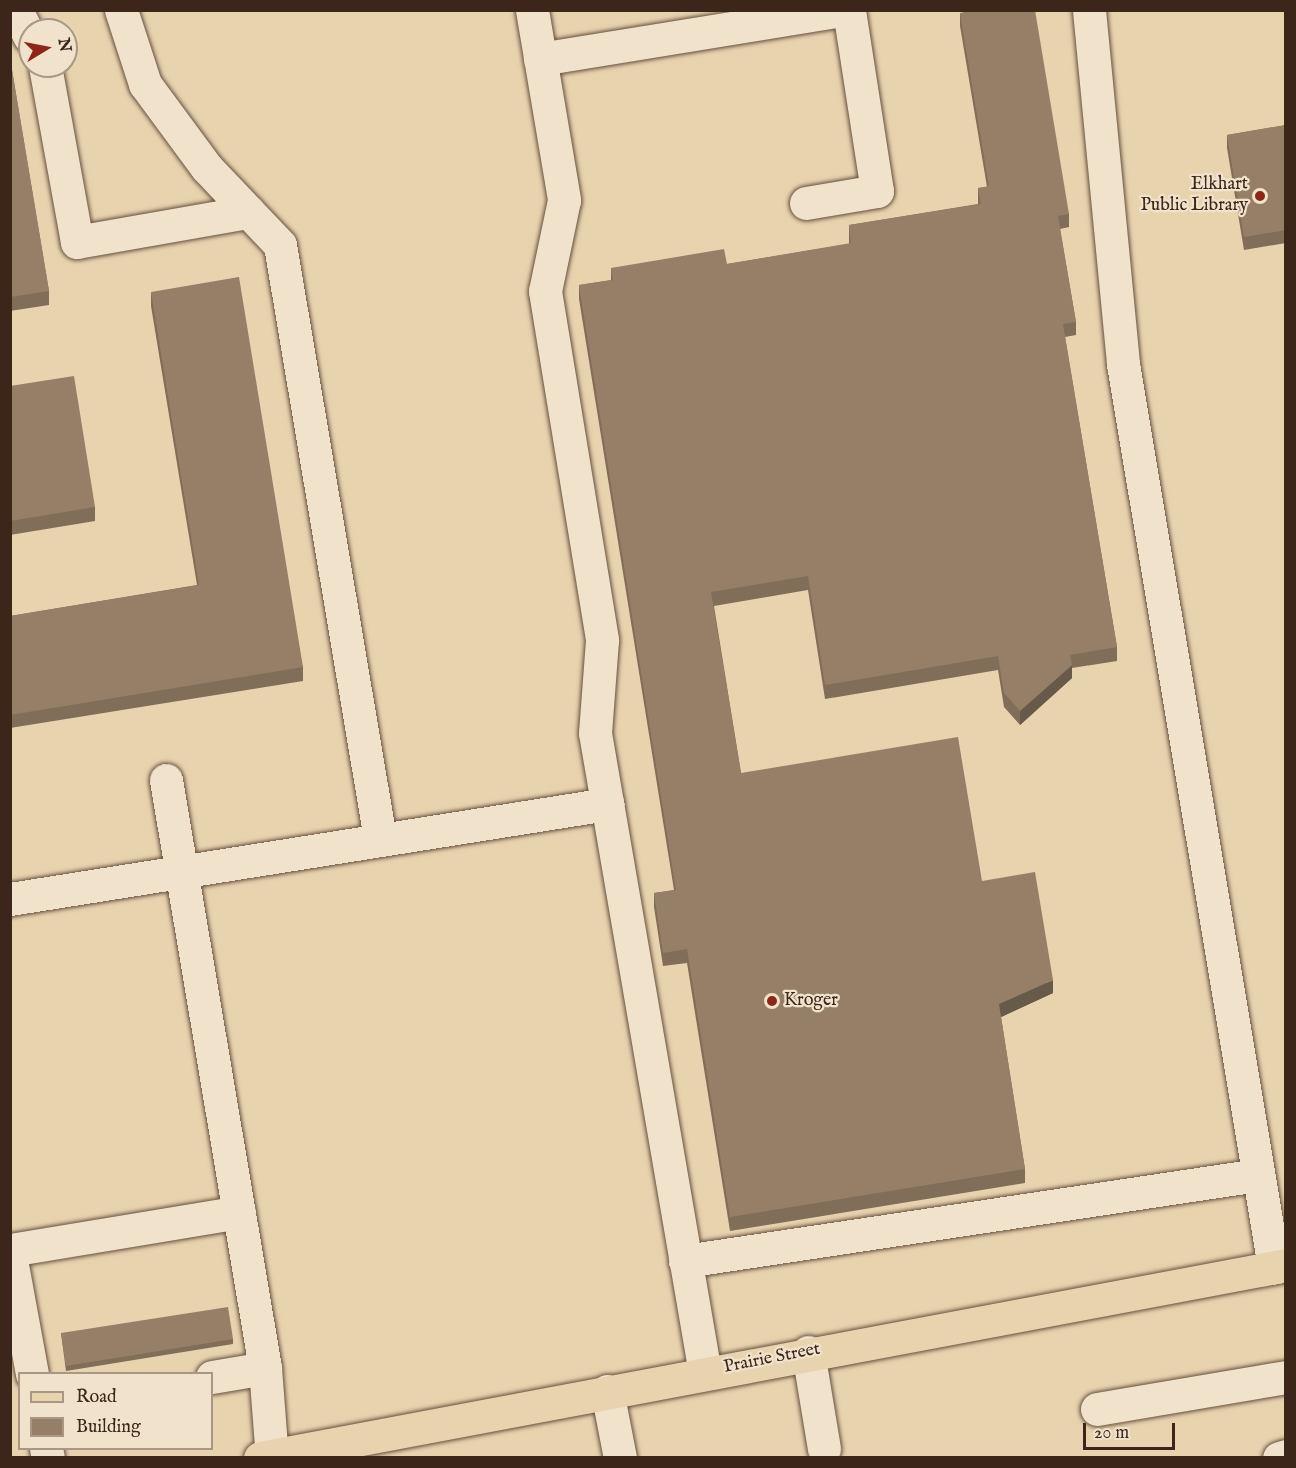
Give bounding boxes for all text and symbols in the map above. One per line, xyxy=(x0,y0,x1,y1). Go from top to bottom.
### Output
north arrow xyxy=(18,18,78,78)
text: N xyxy=(53,37,75,54)
place label: Elkhart Public Library xyxy=(1140,175,1248,218)
marker: Elkhart Public Library xyxy=(1253,189,1267,203)
place label: Kroger xyxy=(784,990,838,1012)
marker: Kroger xyxy=(765,994,779,1008)
street label: Prairie Street xyxy=(722,1339,822,1379)
legend xyxy=(18,1372,213,1450)
text: Road xyxy=(76,1386,117,1409)
scale bar xyxy=(1086,1411,1178,1449)
text: Building xyxy=(76,1416,141,1439)
text: 20 m xyxy=(1094,1422,1129,1445)

